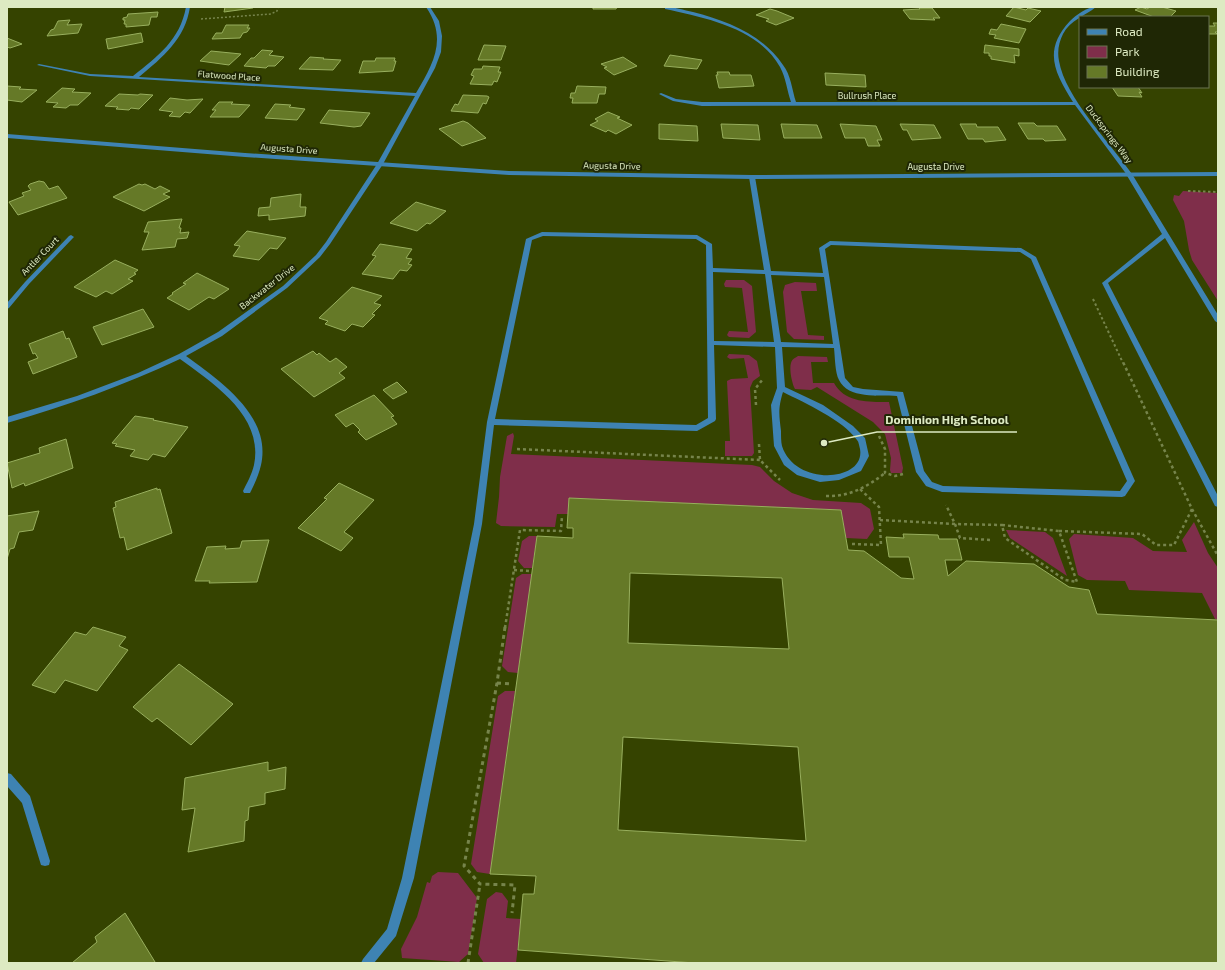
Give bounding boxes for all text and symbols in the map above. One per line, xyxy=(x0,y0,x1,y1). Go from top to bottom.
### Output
legend xyxy=(1079,16,1209,88)
text: Road xyxy=(1115,24,1143,38)
text: Park xyxy=(1115,44,1140,58)
text: Building xyxy=(1115,64,1160,78)
street label: Flatwood Place xyxy=(197,68,261,83)
street label: Bullrush Place xyxy=(838,90,897,101)
street label: Ducksprings Way xyxy=(1084,102,1135,165)
street label: Augusta Drive xyxy=(260,141,318,156)
street label: Augusta Drive xyxy=(583,160,641,172)
street label: Augusta Drive xyxy=(907,161,965,172)
street label: Antler Court xyxy=(18,234,61,277)
street label: Backwater Drive xyxy=(237,262,297,312)
callout: Dominion High School xyxy=(877,408,1017,432)
text: Dominion High School xyxy=(885,412,1009,426)

